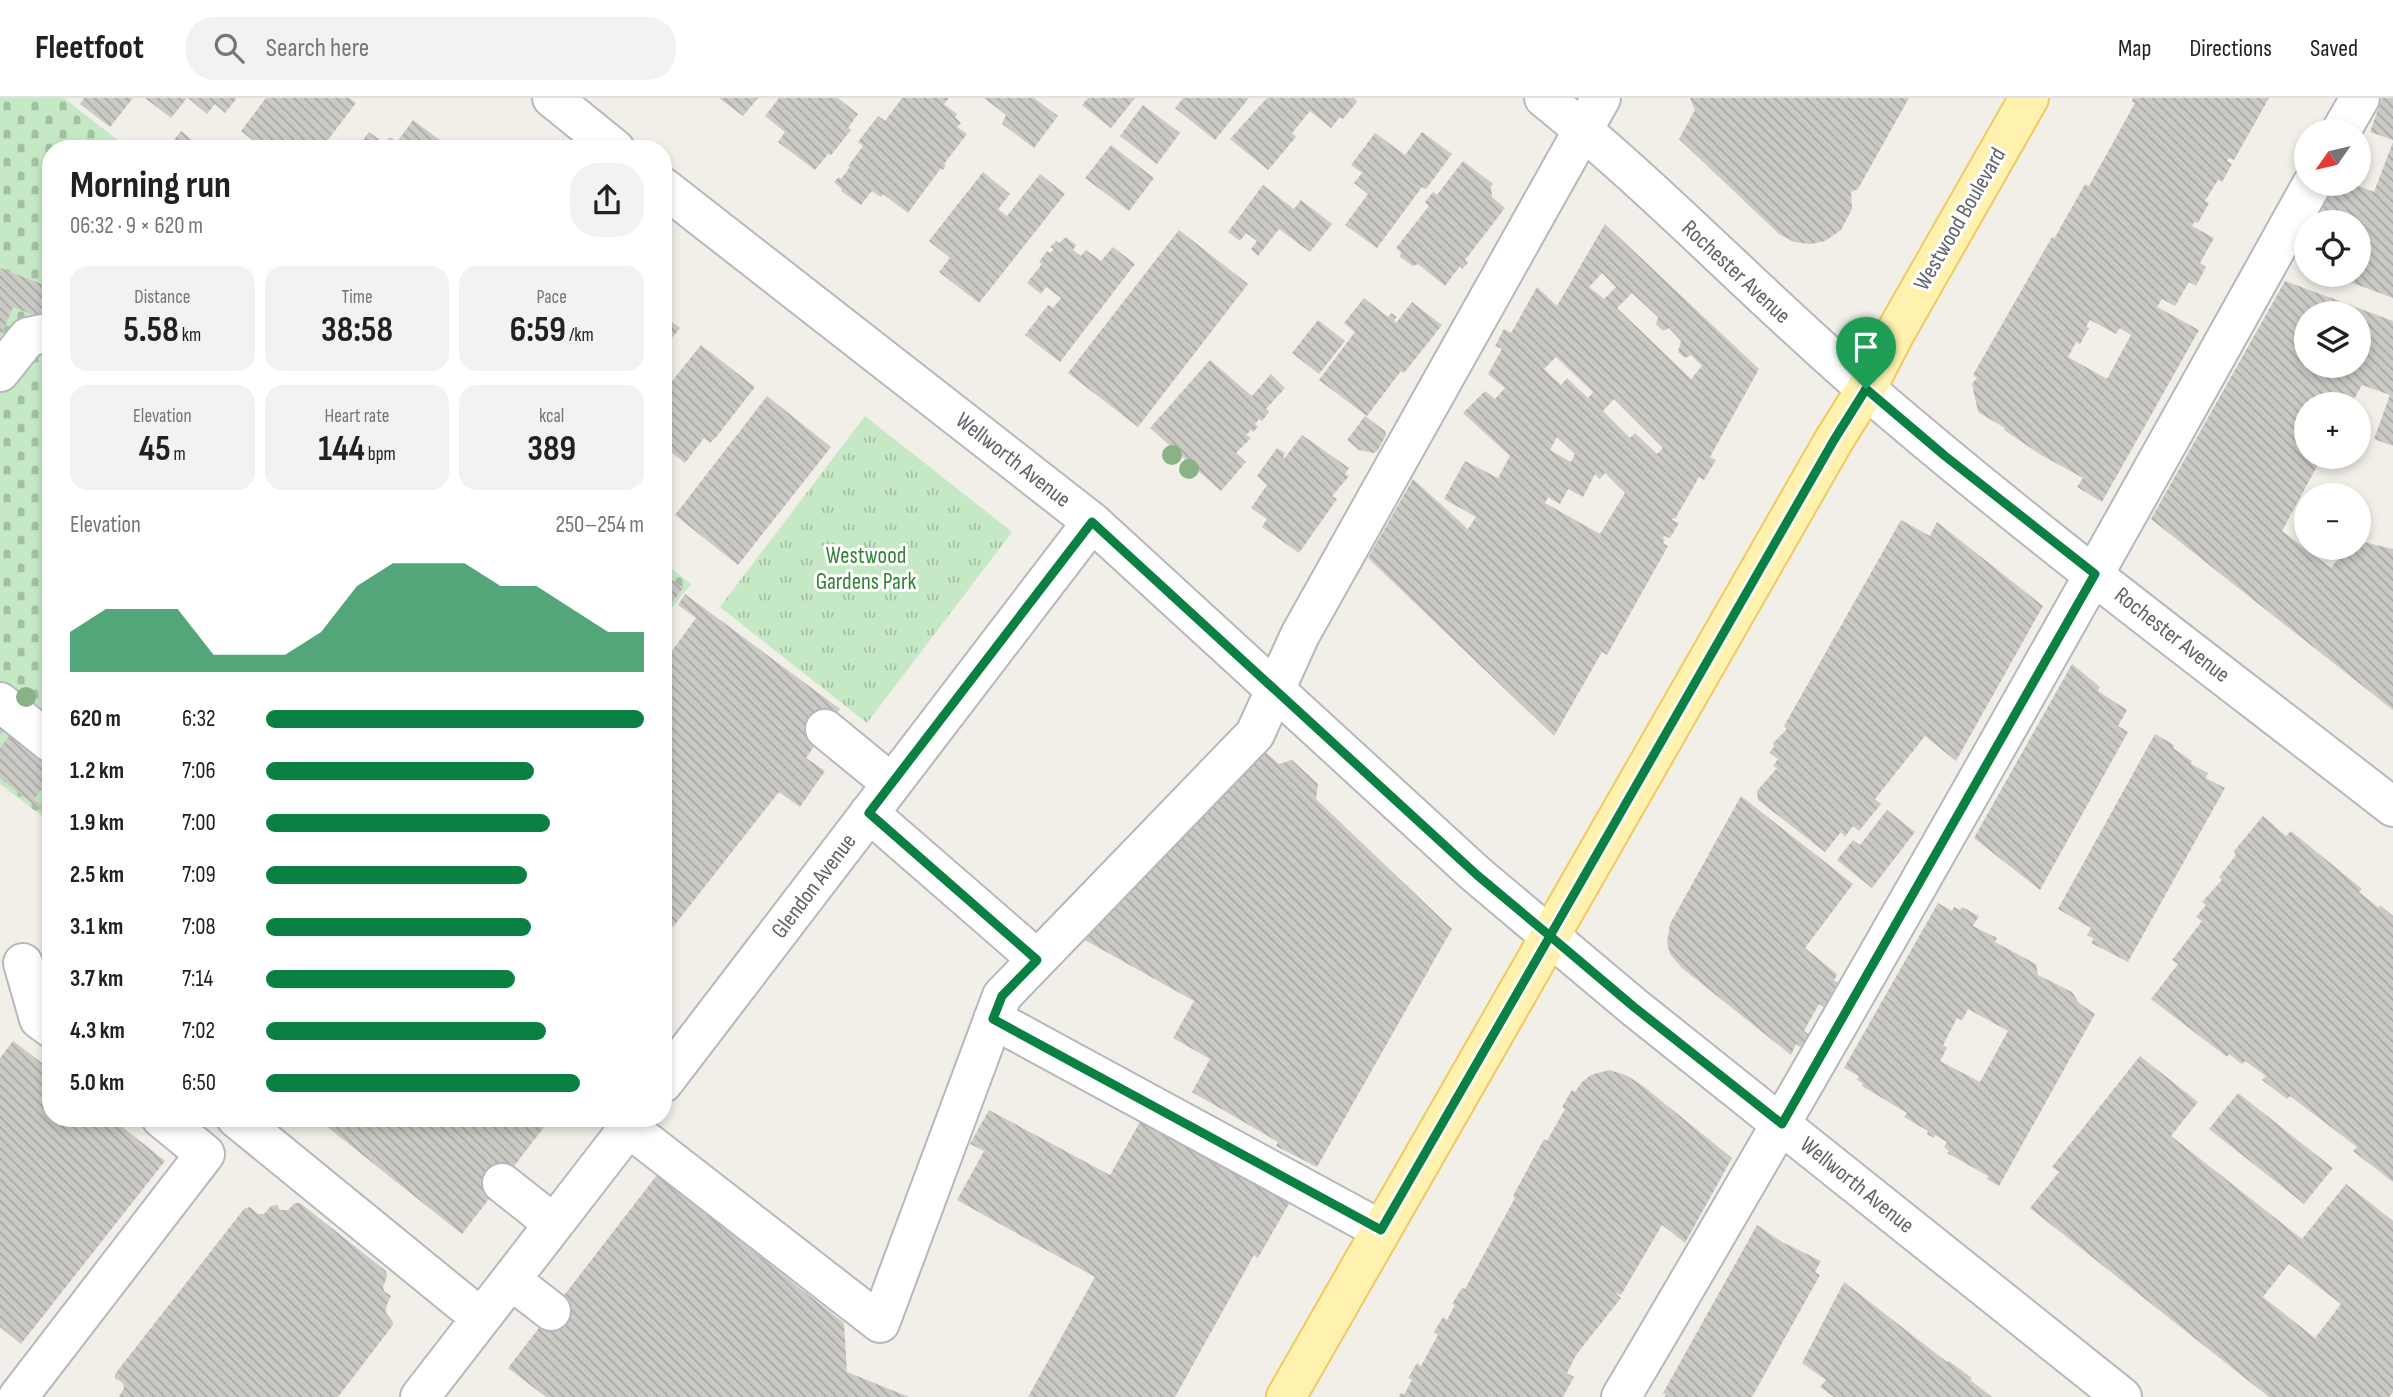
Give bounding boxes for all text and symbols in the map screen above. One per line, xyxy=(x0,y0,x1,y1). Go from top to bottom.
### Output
search box xyxy=(186,17,676,80)
text: Fleetfoot xyxy=(35,28,144,68)
icon: search xyxy=(210,29,248,67)
text: Search here xyxy=(266,33,369,64)
text: Map xyxy=(2118,34,2151,63)
text: Directions xyxy=(2189,34,2272,63)
text: Saved xyxy=(2310,34,2358,63)
north arrow xyxy=(2294,119,2371,196)
map controls xyxy=(2294,119,2371,560)
street label: Westwood Boulevard xyxy=(1908,143,2012,295)
text: Morning run xyxy=(70,163,231,208)
button: share xyxy=(570,163,644,237)
button: locate xyxy=(2294,210,2371,287)
text: 06:32 · 9 × 620 m xyxy=(70,212,203,240)
street label: Rochester Avenue xyxy=(1676,214,1796,330)
text: Distance xyxy=(134,286,190,309)
text: Time xyxy=(341,286,373,309)
text: Pace xyxy=(537,286,567,309)
button: layers xyxy=(2294,301,2371,378)
text: 5.58 xyxy=(123,309,179,352)
text: 38:58 xyxy=(321,309,393,352)
text: 6:59 xyxy=(510,309,566,352)
pin xyxy=(1836,317,1896,389)
text: km xyxy=(179,324,201,347)
text: /km xyxy=(566,324,594,347)
icon: arrive xyxy=(1847,328,1885,366)
button: + xyxy=(2294,392,2371,469)
text: Elevation xyxy=(133,405,192,428)
text: Heart rate xyxy=(325,405,389,428)
text: kcal xyxy=(539,405,564,428)
street label: Wellworth Avenue xyxy=(950,406,1076,514)
text: 45 xyxy=(139,428,171,471)
text: 144 xyxy=(318,428,365,471)
text: 389 xyxy=(527,428,576,471)
text: m xyxy=(171,443,186,466)
text: bpm xyxy=(365,443,396,466)
button: − xyxy=(2294,483,2371,560)
text: Elevation xyxy=(70,511,141,539)
text: 250–254 m xyxy=(555,511,644,539)
park label: Westwood Gardens Park xyxy=(816,542,917,596)
street label: Rochester Avenue xyxy=(2109,581,2235,689)
text: 620 m xyxy=(70,705,121,733)
text: 6:32 xyxy=(182,705,216,733)
text: 1.2 km xyxy=(70,757,124,785)
text: 7:06 xyxy=(182,757,216,785)
text: 1.9 km xyxy=(70,809,124,837)
text: 7:00 xyxy=(182,809,216,837)
street label: Glendon Avenue xyxy=(766,828,862,944)
text: 2.5 km xyxy=(70,861,124,889)
text: 7:09 xyxy=(182,861,216,889)
text: 3.1 km xyxy=(70,913,123,941)
text: 7:08 xyxy=(182,913,216,941)
text: 3.7 km xyxy=(70,965,123,993)
text: 7:14 xyxy=(182,965,213,993)
text: 4.3 km xyxy=(70,1017,125,1045)
text: 7:02 xyxy=(182,1017,215,1045)
text: 5.0 km xyxy=(70,1069,124,1097)
text: 6:50 xyxy=(182,1069,216,1097)
street label: Wellworth Avenue xyxy=(1794,1131,1920,1239)

